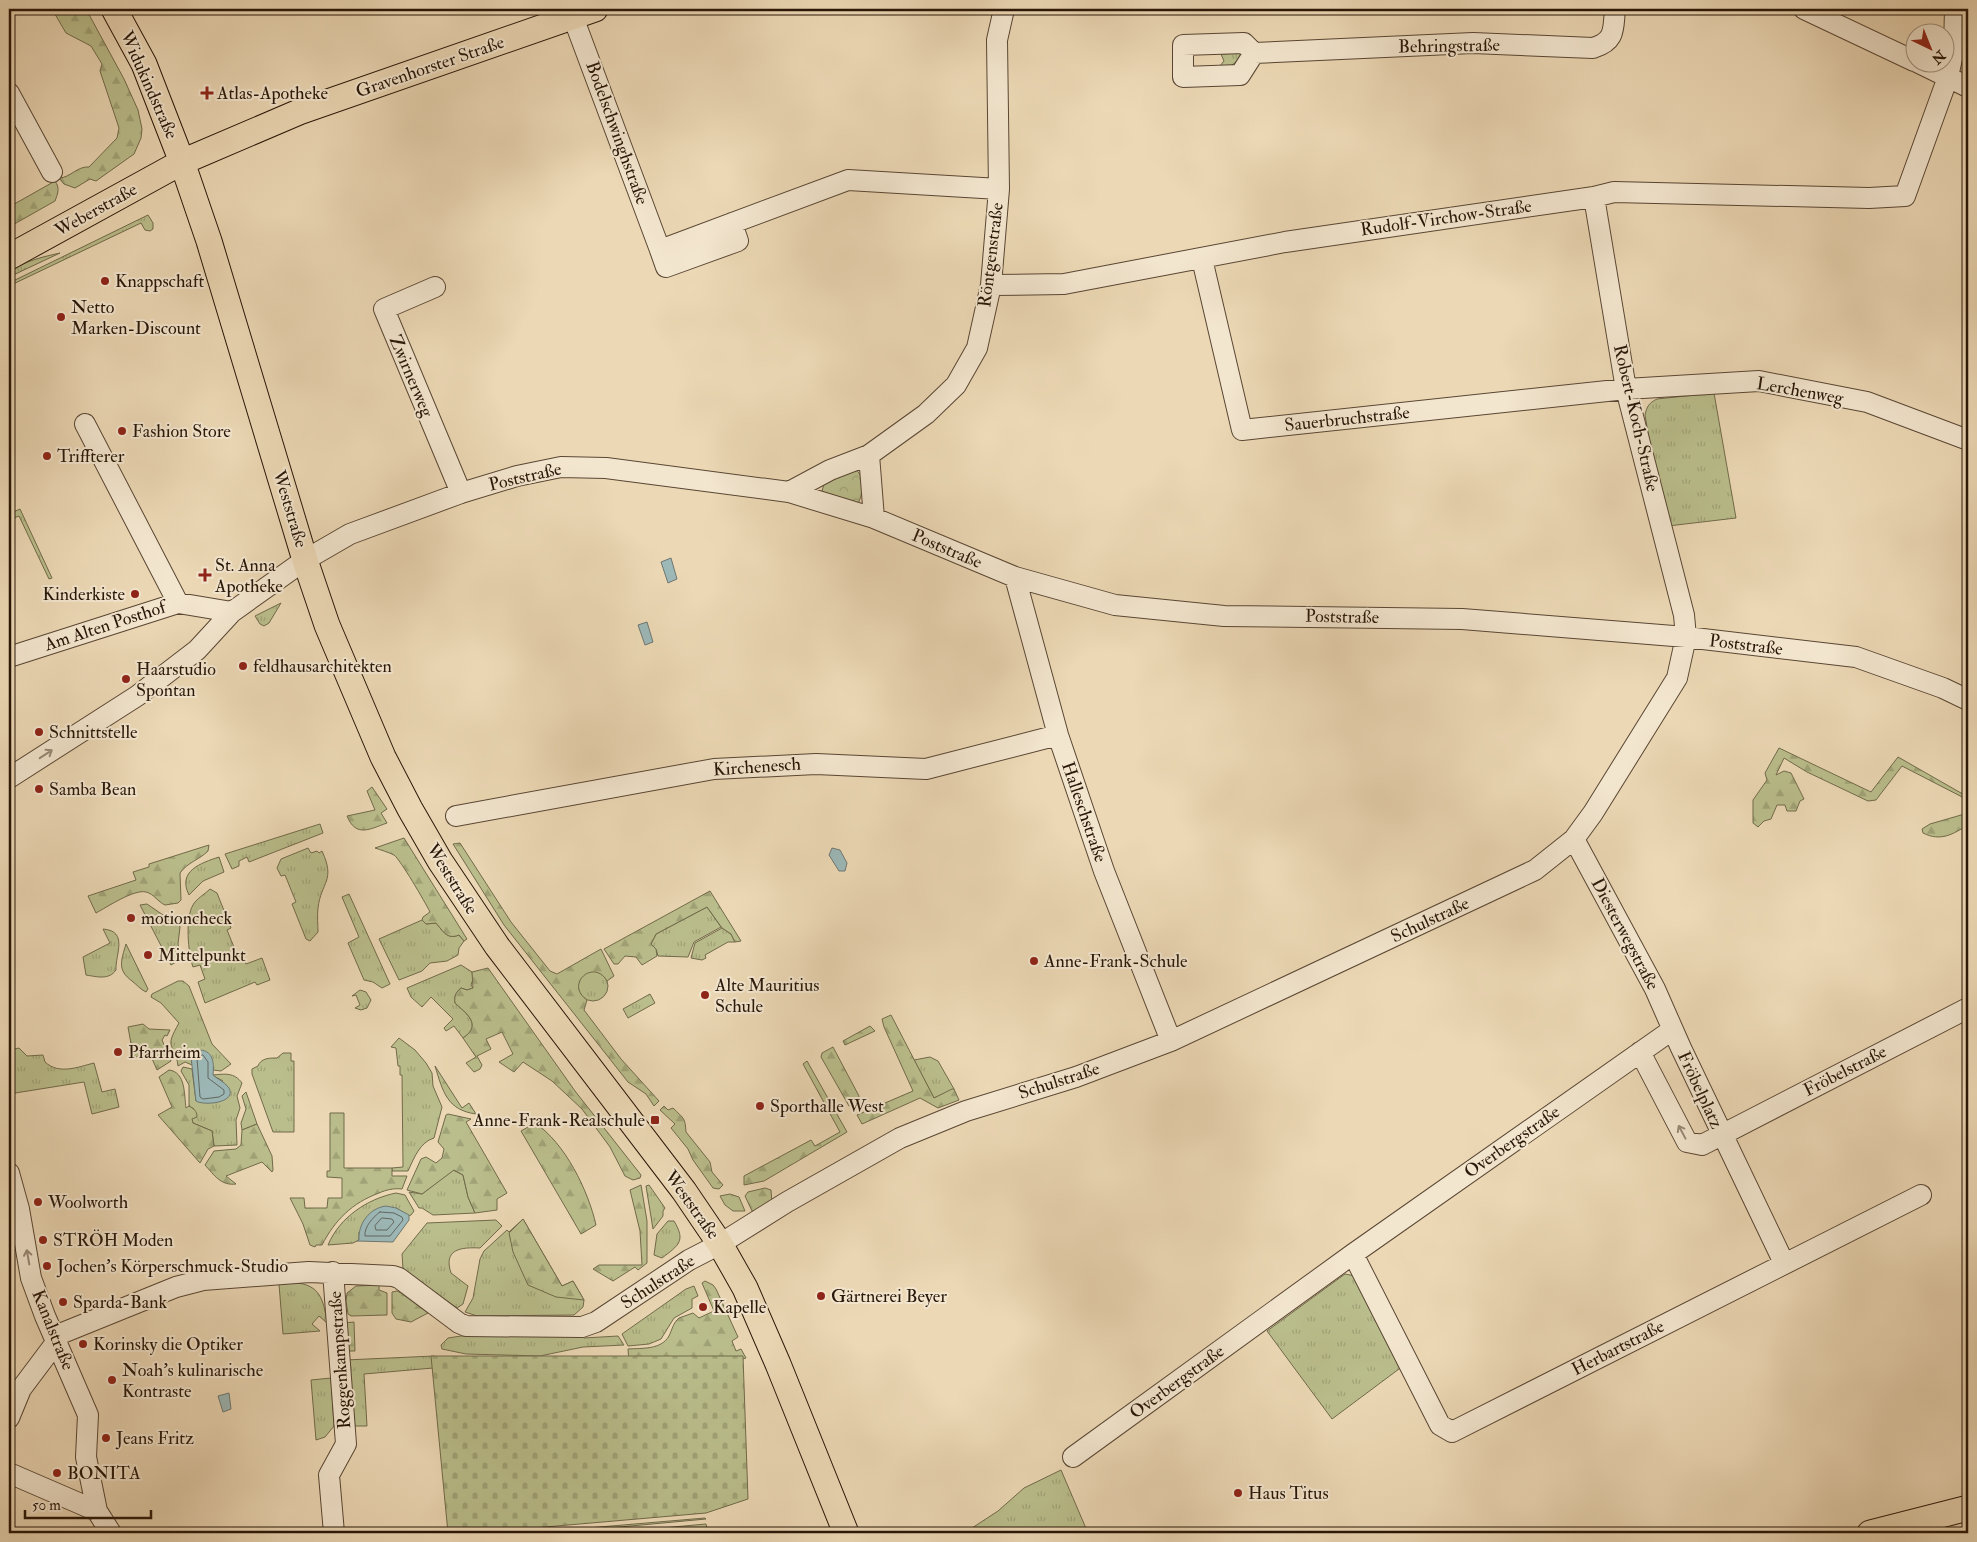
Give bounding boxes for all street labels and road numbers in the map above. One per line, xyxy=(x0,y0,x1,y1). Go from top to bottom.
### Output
street label: Widukindstraße xyxy=(114,26,183,143)
street label: Gravenhorster Straße xyxy=(353,31,508,103)
street label: Behringstraße xyxy=(1398,34,1501,58)
street label: Bodelschwinghstraße xyxy=(580,58,654,208)
street label: Weberstraße xyxy=(50,178,142,243)
street label: Rudolf-Virchow-Straße xyxy=(1359,195,1534,241)
street label: Röntgenstraße xyxy=(973,201,1009,309)
street label: Zwirnerweg xyxy=(383,332,439,421)
street label: Robert-Koch-Straße xyxy=(1608,342,1664,494)
street label: Lerchenweg xyxy=(1755,372,1846,410)
street label: Sauerbruchstraße xyxy=(1283,401,1411,437)
street label: Poststraße xyxy=(486,457,564,497)
street label: Weststraße xyxy=(267,467,313,551)
street label: Poststraße xyxy=(908,524,986,574)
street label: Am Alten Posthof xyxy=(40,595,172,657)
street label: Poststraße xyxy=(1305,605,1380,629)
street label: Poststraße xyxy=(1708,629,1785,661)
street label: Kirchenesch xyxy=(712,752,802,782)
street label: Halleschstraße xyxy=(1056,759,1112,866)
street label: Weststraße xyxy=(421,838,483,919)
street label: Diesterwegstraße xyxy=(1586,874,1664,994)
street label: Schulstraße xyxy=(1387,892,1473,948)
street label: Fröbelstraße xyxy=(1799,1040,1891,1102)
street label: Fröbelplatz xyxy=(1672,1048,1728,1133)
street label: Schulstraße xyxy=(1016,1057,1103,1105)
street label: Overbergstraße xyxy=(1460,1100,1565,1183)
street label: Weststraße xyxy=(659,1165,725,1244)
street label: Schulstraße xyxy=(617,1249,700,1314)
street label: Kanalstraße xyxy=(26,1286,80,1374)
street label: Roggenkampstraße xyxy=(324,1290,356,1430)
street label: Herbartstraße xyxy=(1568,1315,1669,1381)
street label: Overbergstraße xyxy=(1125,1340,1229,1424)

